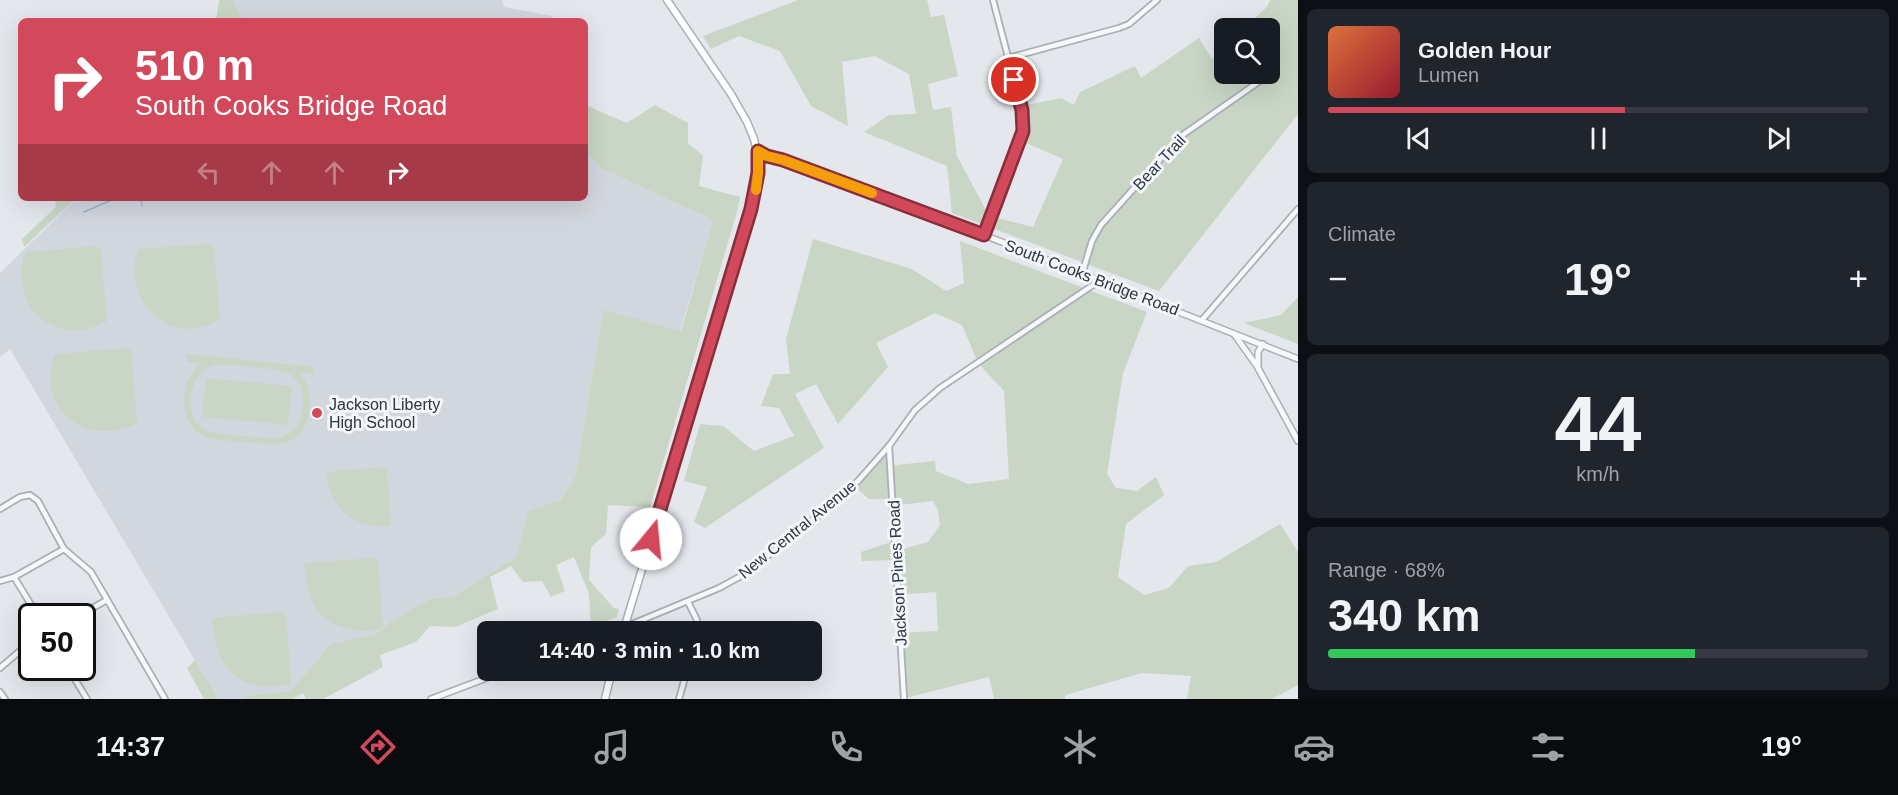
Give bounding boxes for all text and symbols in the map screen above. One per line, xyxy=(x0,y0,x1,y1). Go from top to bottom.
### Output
map controls xyxy=(1214,18,1280,84)
button: search xyxy=(1214,18,1280,84)
text: Golden Hour xyxy=(1418,38,1551,63)
icon: right xyxy=(36,42,114,120)
text: 510 m xyxy=(135,42,254,89)
pin xyxy=(988,54,1039,105)
icon: arrive xyxy=(997,63,1030,96)
text: Lumen xyxy=(1418,64,1479,86)
text: South Cooks Bridge Road xyxy=(135,91,447,121)
icon: previous xyxy=(1402,122,1435,155)
icon: pause xyxy=(1582,122,1615,155)
icon: next xyxy=(1762,122,1795,155)
street label: Bear Trail xyxy=(1130,132,1189,193)
icon: left xyxy=(192,156,225,189)
icon: ahead xyxy=(255,156,288,189)
icon: ahead xyxy=(318,156,351,189)
icon: right xyxy=(381,156,414,189)
text: Climate xyxy=(1328,223,1396,245)
street label: South Cooks Bridge Road xyxy=(1002,236,1181,319)
text: 19° xyxy=(1564,254,1632,305)
text: − xyxy=(1328,260,1347,297)
text: + xyxy=(1849,260,1868,297)
text: 44 xyxy=(1555,380,1641,468)
place label: Jackson Liberty High School xyxy=(329,396,440,431)
marker: Jackson Liberty High School xyxy=(310,406,324,420)
text: km/h xyxy=(1576,463,1620,485)
street label: New Central Avenue xyxy=(735,477,859,582)
street label: Jackson Pines Road xyxy=(885,500,910,646)
position arrow xyxy=(619,507,683,571)
text: Range · 68% xyxy=(1328,559,1445,581)
text: 340 km xyxy=(1328,590,1481,641)
speed limit sign: 50 xyxy=(18,603,96,681)
text: 14:40 · 3 min · 1.0 km xyxy=(539,638,760,663)
icon: directions xyxy=(357,726,399,768)
icon: music xyxy=(591,726,633,768)
icon: phone xyxy=(825,726,867,768)
icon: climate xyxy=(1059,726,1101,768)
icon: car xyxy=(1293,726,1335,768)
icon: filters xyxy=(1527,726,1569,768)
text: 14:37 xyxy=(96,732,165,762)
text: 19° xyxy=(1761,732,1802,762)

